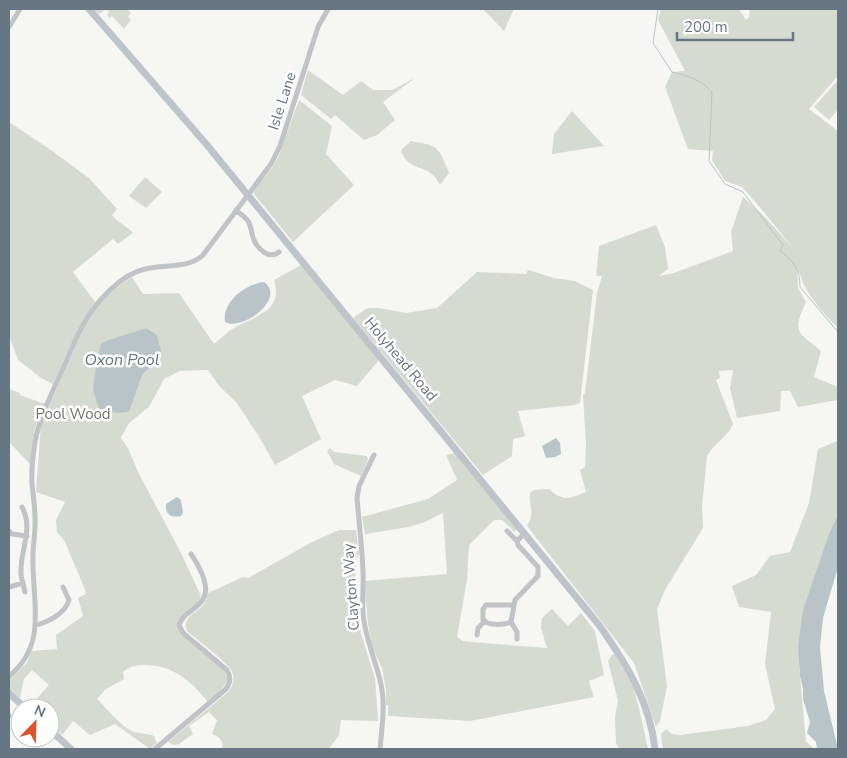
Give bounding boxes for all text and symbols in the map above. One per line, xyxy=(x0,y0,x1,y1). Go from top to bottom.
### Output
scale bar xyxy=(677,10,793,42)
text: 200 m xyxy=(684,17,728,37)
street label: Isle Lane xyxy=(263,69,301,133)
street label: Holyhead Road xyxy=(360,313,442,405)
water label: Oxon Pool xyxy=(85,349,160,371)
park label: Pool Wood xyxy=(35,404,111,424)
street label: Clayton Way xyxy=(338,542,364,631)
north arrow xyxy=(10,698,60,748)
text: N xyxy=(31,701,48,722)

